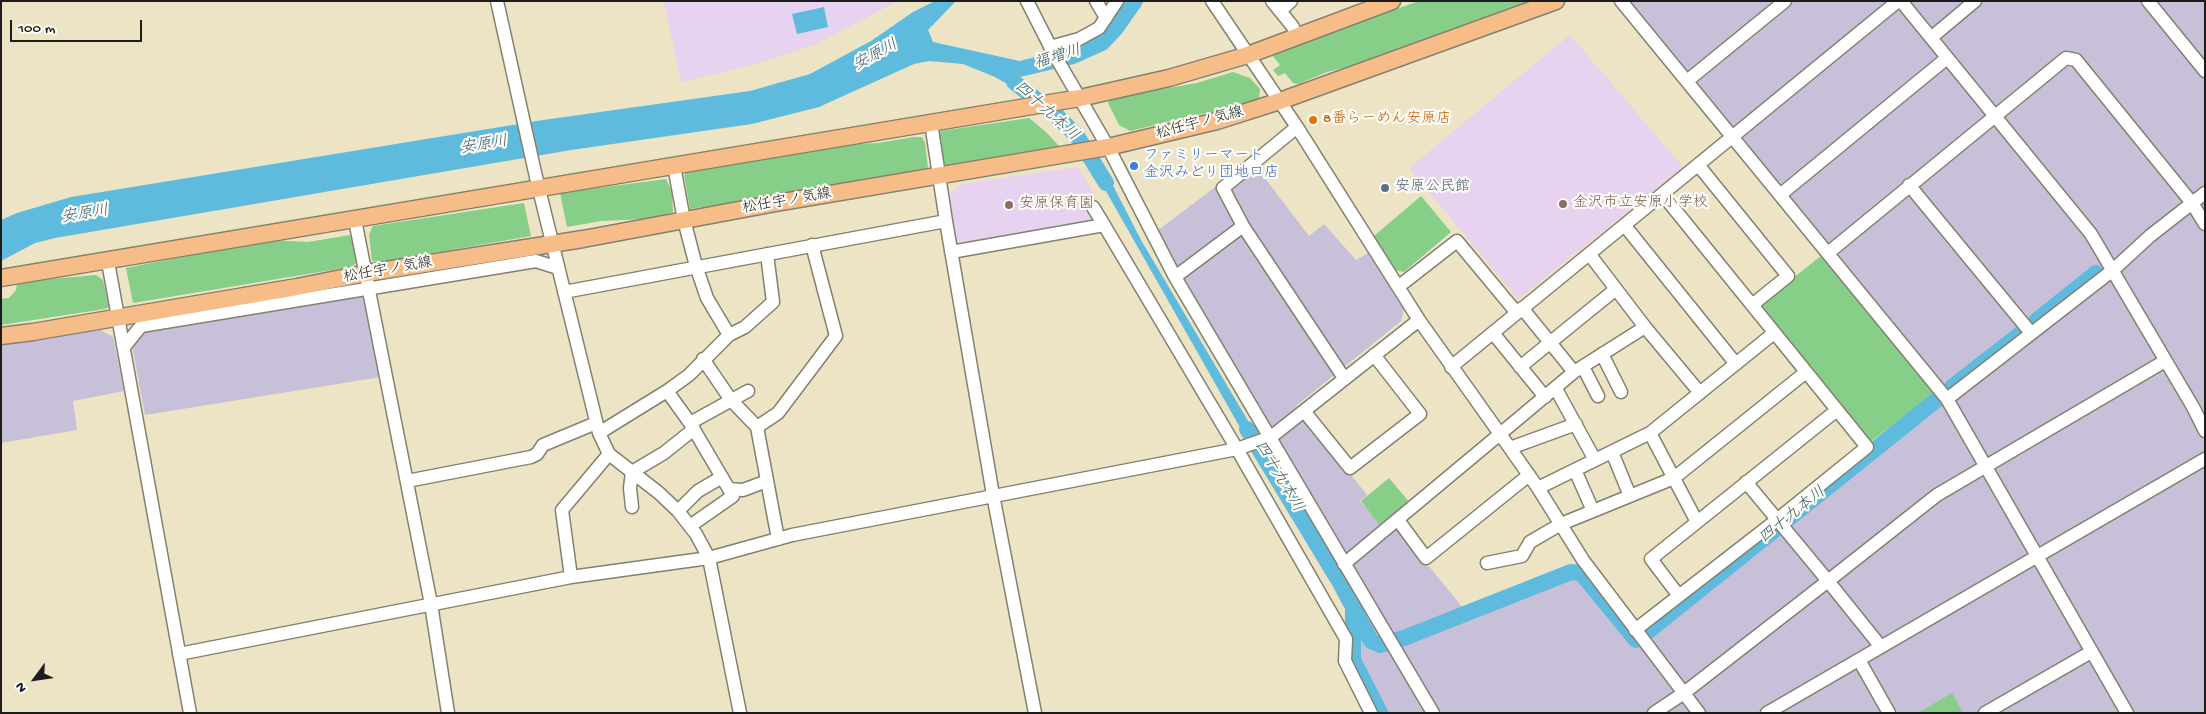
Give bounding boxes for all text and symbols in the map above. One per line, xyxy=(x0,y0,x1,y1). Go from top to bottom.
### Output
scale bar xyxy=(12,10,145,42)
text: 100 m xyxy=(18,20,55,38)
water label: 安原川 xyxy=(850,36,902,76)
water label: 福増川 xyxy=(1032,42,1084,74)
water label: 四十九本川 xyxy=(1010,78,1082,146)
street label: 松任宇ノ気線 xyxy=(1154,104,1246,144)
place label: 8番らーめん安原店 xyxy=(1323,111,1451,129)
marker: 8番らーめん安原店 xyxy=(1307,114,1319,126)
water label: 安原川 xyxy=(459,133,509,159)
place label: ファミリーマート 金沢みどり団地口店 xyxy=(1144,148,1279,183)
marker: ファミリーマート 金沢みどり団地口店 xyxy=(1128,160,1140,172)
place label: 安原公民館 xyxy=(1395,179,1470,197)
marker: 安原公民館 xyxy=(1379,182,1391,194)
street label: 松任宇ノ気線 xyxy=(741,185,833,219)
place label: 金沢市立安原小学校 xyxy=(1573,195,1708,213)
place label: 安原保育園 xyxy=(1019,196,1094,214)
marker: 金沢市立安原小学校 xyxy=(1557,198,1569,210)
marker: 安原保育園 xyxy=(1003,199,1015,211)
water label: 安原川 xyxy=(60,202,110,228)
street label: 松任宇ノ気線 xyxy=(342,254,434,288)
water label: 四十九本川 xyxy=(1249,438,1307,516)
water label: 四十九本川 xyxy=(1756,483,1830,549)
north arrow xyxy=(10,654,60,704)
text: N xyxy=(12,679,31,695)

